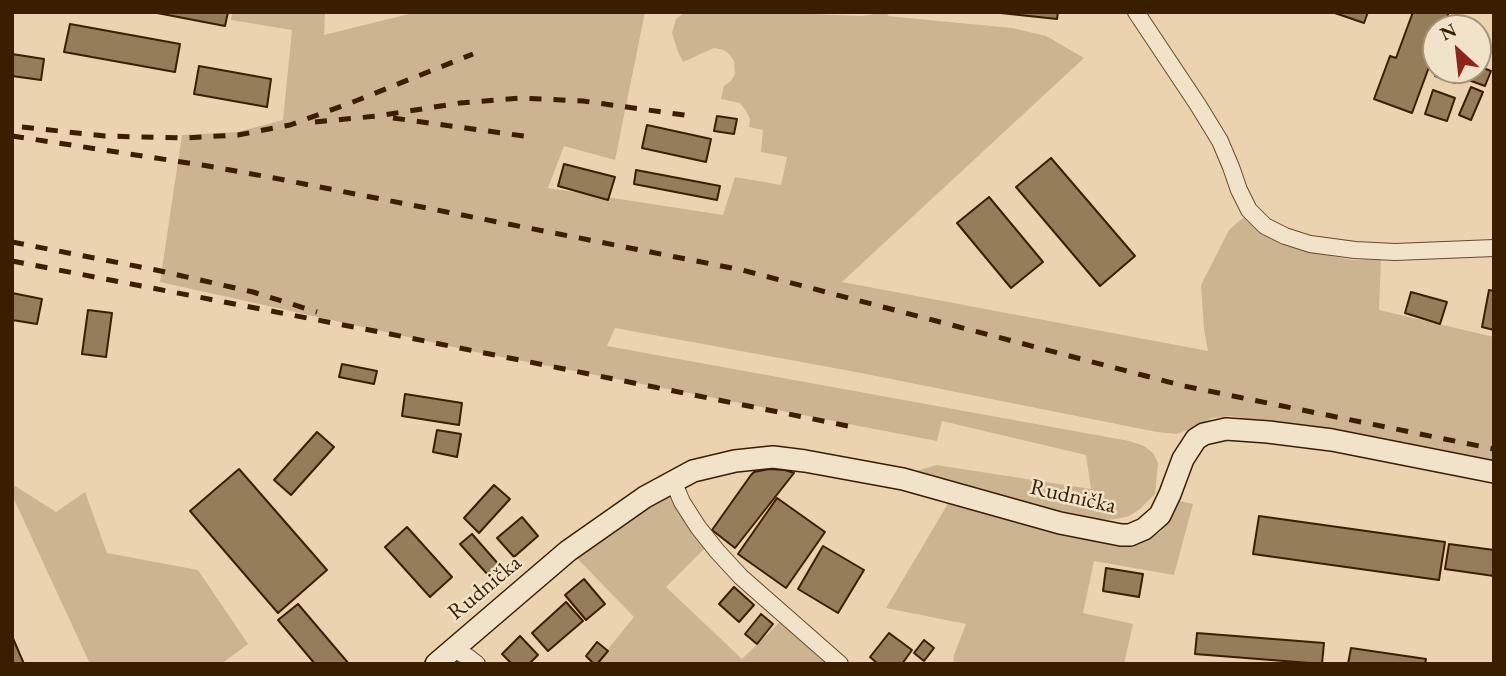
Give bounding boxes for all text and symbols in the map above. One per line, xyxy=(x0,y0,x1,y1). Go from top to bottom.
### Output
north arrow xyxy=(1422,14,1492,84)
text: N xyxy=(1436,17,1461,46)
street label: Rudnička xyxy=(1027,474,1119,520)
street label: Rudnička xyxy=(443,549,527,627)

